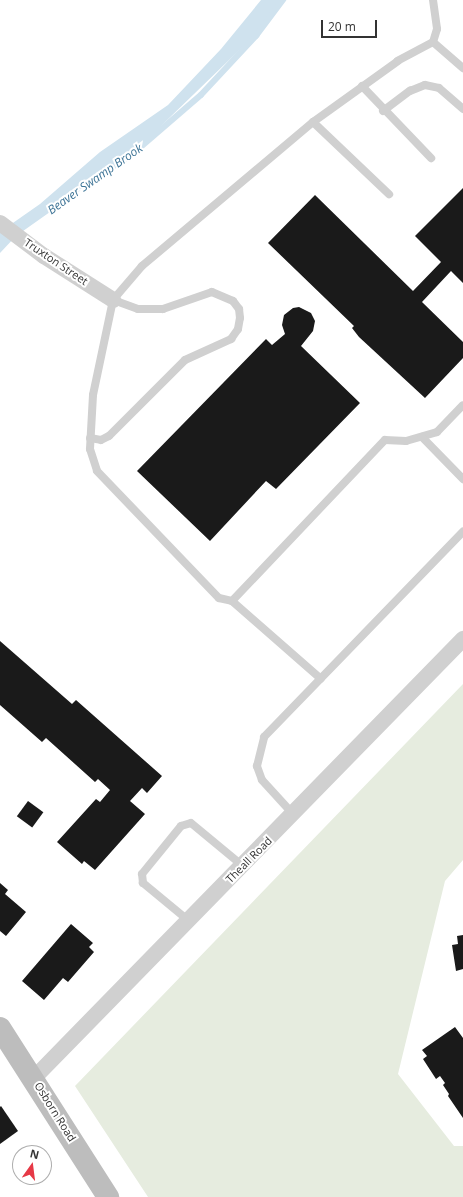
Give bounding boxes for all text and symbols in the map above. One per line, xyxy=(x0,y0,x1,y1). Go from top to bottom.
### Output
scale bar xyxy=(323,12,379,38)
text: 20 m xyxy=(328,18,356,35)
water label: Beaver Swamp Brook xyxy=(45,141,145,217)
street label: Truxton Street xyxy=(22,236,90,288)
street label: Theall Road xyxy=(223,834,275,886)
street label: Osborn Road xyxy=(32,1080,78,1144)
north arrow xyxy=(12,1145,52,1185)
text: N xyxy=(29,1145,41,1162)

